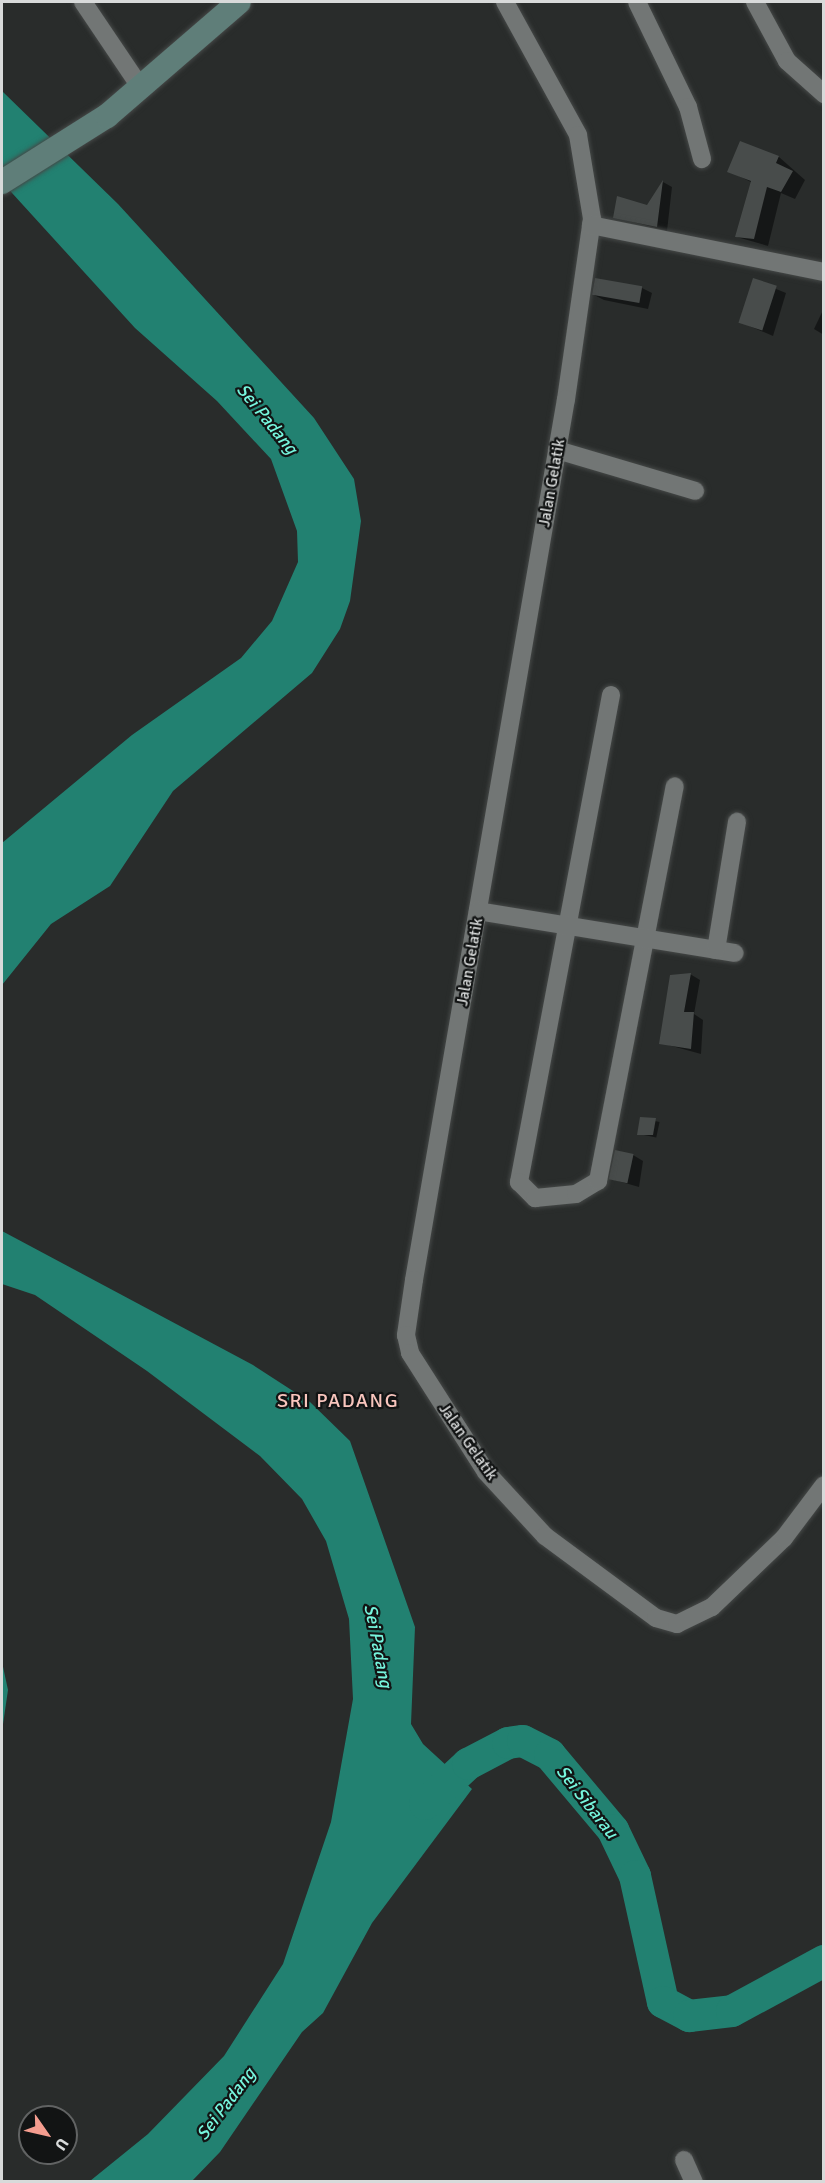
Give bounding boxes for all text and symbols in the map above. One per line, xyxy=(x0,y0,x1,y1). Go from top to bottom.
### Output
water label: Sei Padang xyxy=(232,379,302,459)
street label: Jalan Gelatik xyxy=(535,438,569,528)
street label: Jalan Gelatik xyxy=(453,917,487,1007)
district label: SRI PADANG xyxy=(277,1388,399,1412)
street label: Jalan Gelatik xyxy=(435,1400,501,1484)
water label: Sei Padang xyxy=(359,1602,397,1690)
water label: Sei Sibarau xyxy=(552,1761,622,1843)
water label: Sei Padang xyxy=(192,2064,260,2144)
north arrow xyxy=(18,2105,78,2165)
text: U xyxy=(50,2134,73,2154)

